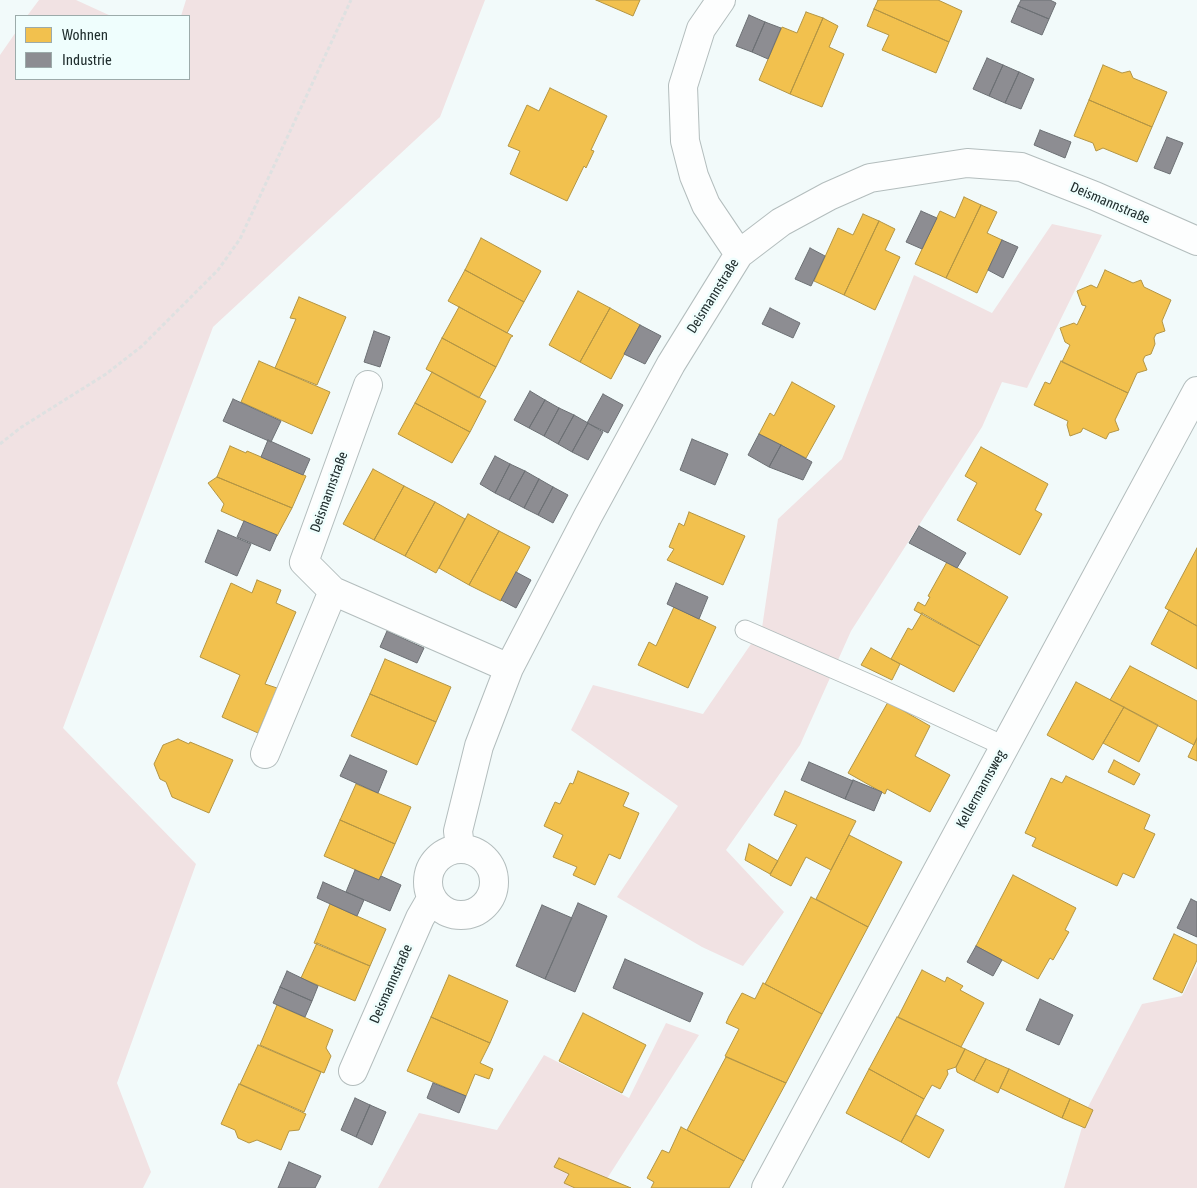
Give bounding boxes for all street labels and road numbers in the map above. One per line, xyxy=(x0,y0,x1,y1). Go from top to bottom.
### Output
street label: Deismannstraße xyxy=(1068,179,1152,227)
street label: Deismannstraße xyxy=(683,256,743,336)
street label: Deismannstraße xyxy=(307,449,351,535)
street label: Kellermannsweg xyxy=(953,747,1009,831)
street label: Deismannstraße xyxy=(366,942,416,1026)

